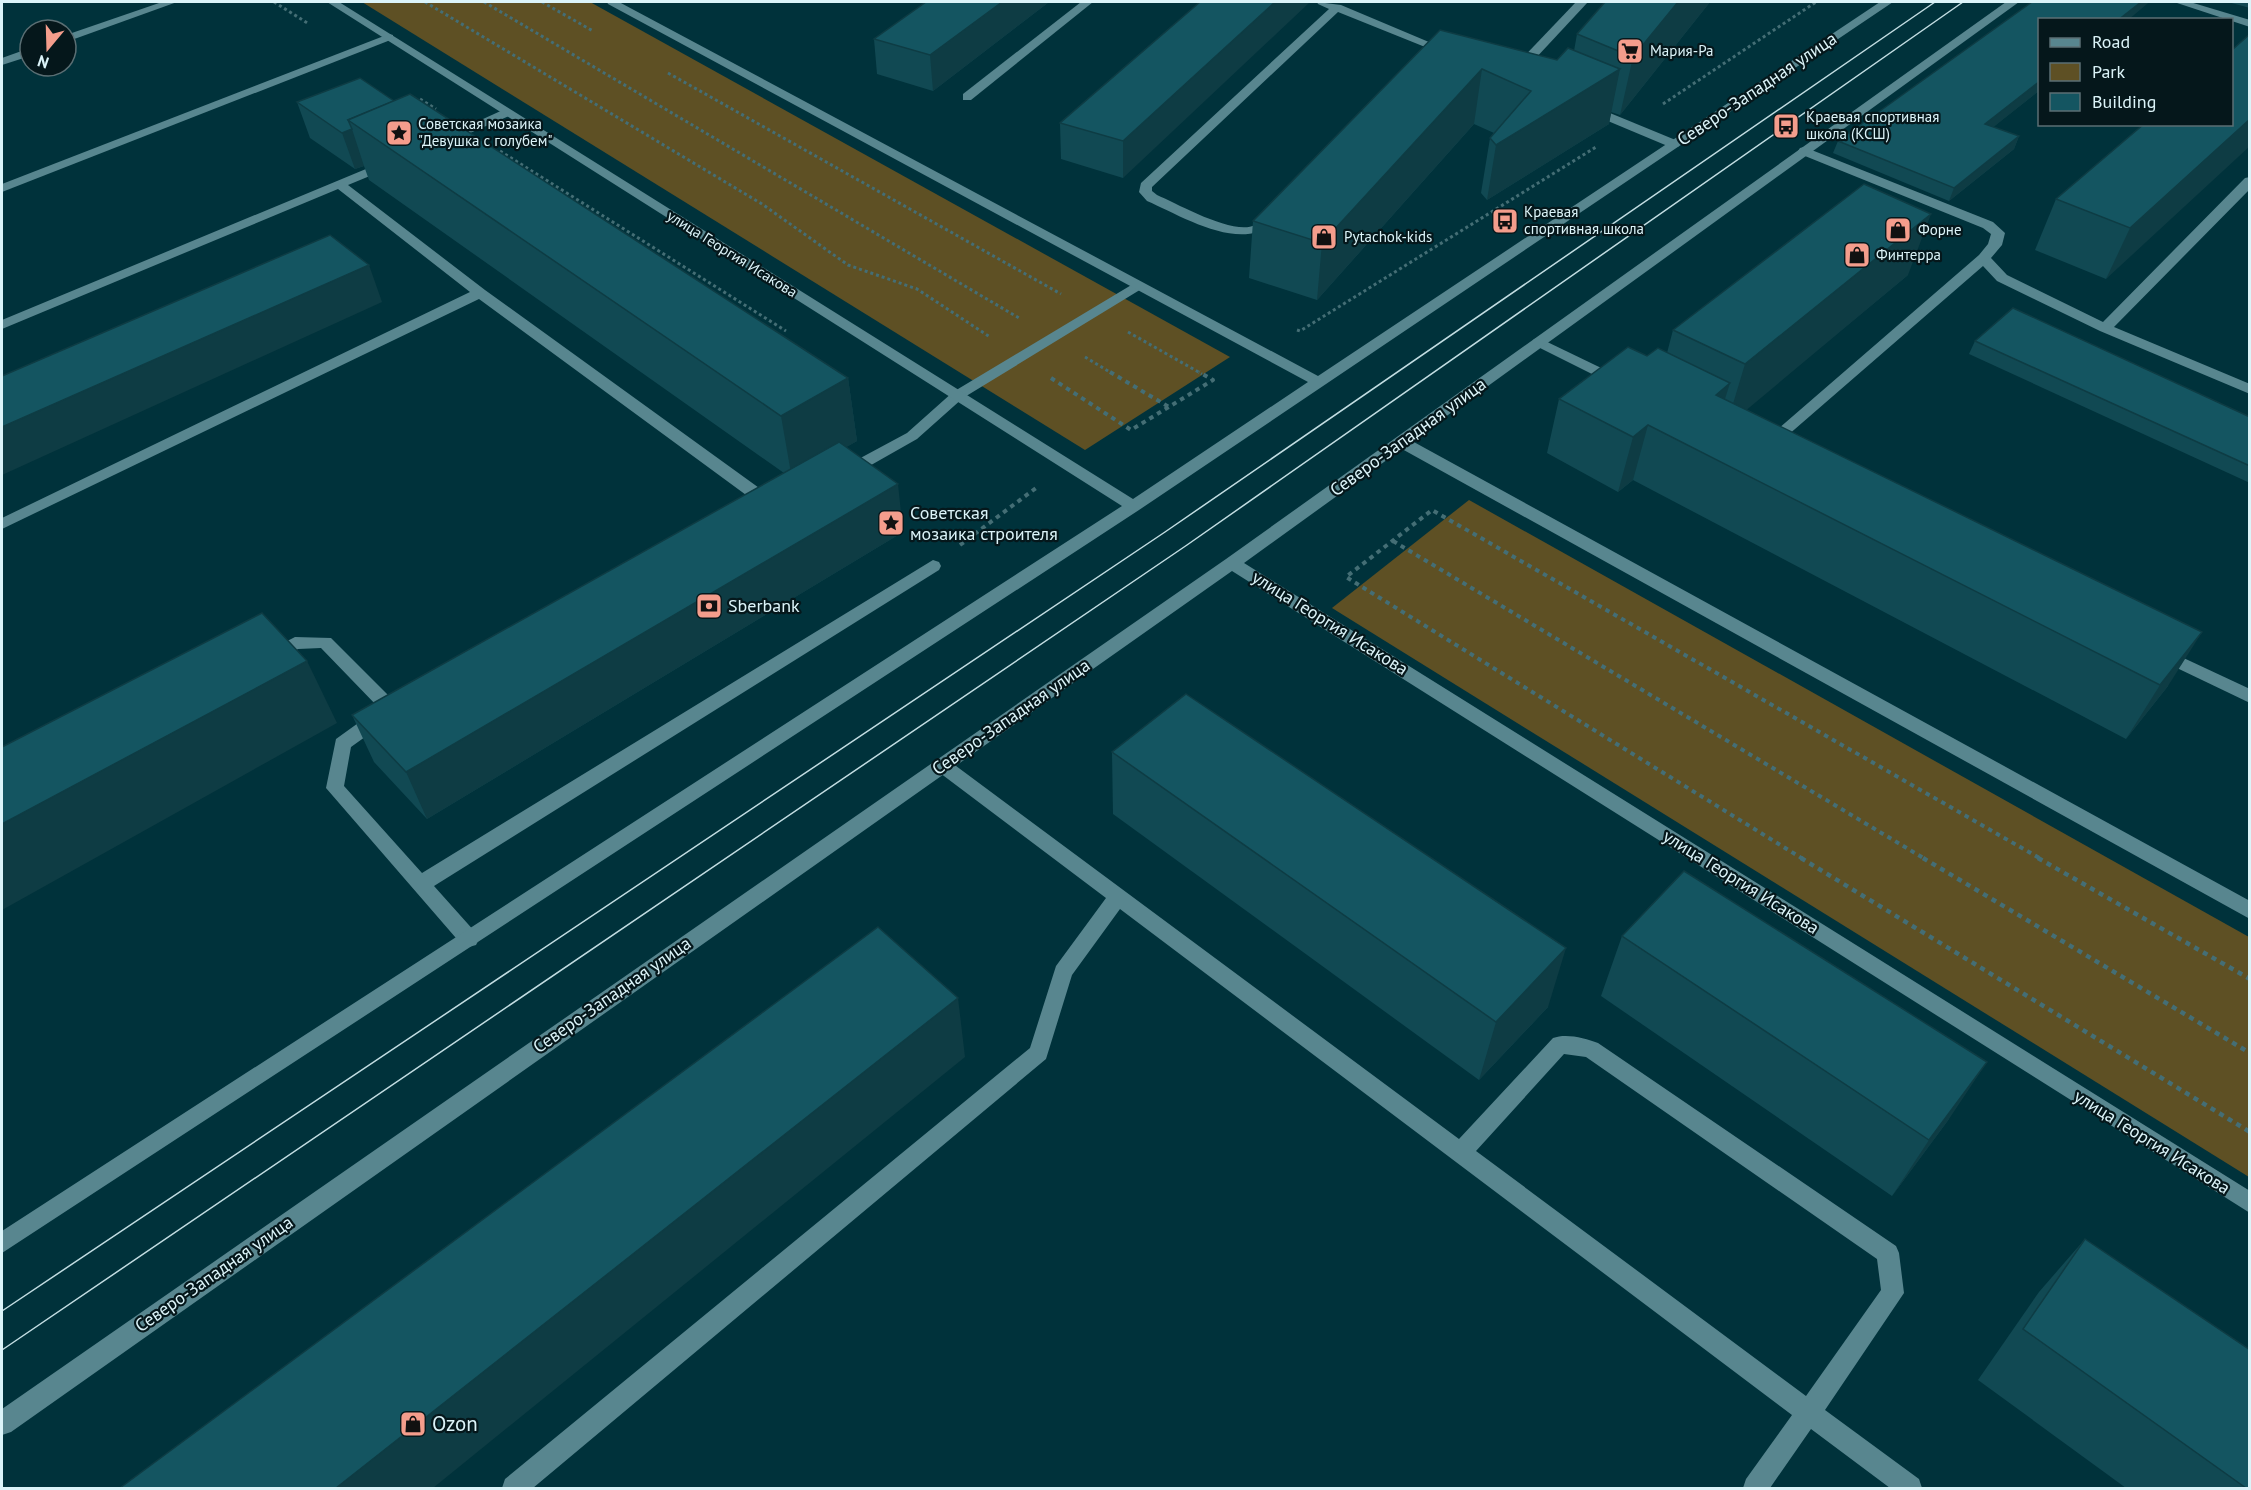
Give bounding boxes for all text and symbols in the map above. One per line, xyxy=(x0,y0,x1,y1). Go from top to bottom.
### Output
north arrow xyxy=(18,18,78,78)
legend xyxy=(2038,18,2233,126)
street label: Северо-Западная улица xyxy=(1673,27,1841,151)
text: Road xyxy=(2092,30,2130,53)
supermarket icon: Мария-Ра xyxy=(1615,36,1645,66)
place label: Мария-Ра xyxy=(1650,41,1713,60)
text: N xyxy=(35,51,51,73)
text: Park xyxy=(2092,60,2125,83)
text: Building xyxy=(2092,90,2156,113)
place label: Краевая спортивная школа (КСШ) xyxy=(1806,107,1939,143)
bus stop icon: Краевая спортивная школа (КСШ) xyxy=(1771,111,1801,141)
place label: Советская мозаика "Девушка с голубем" xyxy=(418,114,552,150)
place icon: Советская мозаика "Девушка с голубем" xyxy=(384,118,414,148)
place label: Краевая спортивная школа xyxy=(1524,202,1644,238)
street label: улица Георгия Исакова xyxy=(664,206,801,301)
bus stop icon: Краевая спортивная школа xyxy=(1490,206,1520,236)
shop icon: Форне xyxy=(1883,215,1913,245)
place label: Форне xyxy=(1918,220,1962,239)
shop icon: Pytachok-kids xyxy=(1309,222,1339,252)
place label: Pytachok-kids xyxy=(1344,227,1432,246)
shop icon: Финтерра xyxy=(1842,240,1872,270)
place label: Финтерра xyxy=(1876,245,1941,264)
street label: Северо-Западная улица xyxy=(1325,372,1490,501)
place label: Советская мозаика строителя xyxy=(910,501,1058,545)
place icon: Советская мозаика строителя xyxy=(876,508,906,538)
street label: улица Георгия Исакова xyxy=(1248,565,1413,680)
bank icon: Sberbank xyxy=(694,591,724,621)
place label: Sberbank xyxy=(728,594,800,617)
street label: Северо-Западная улица xyxy=(927,653,1094,780)
street label: улица Георгия Исакова xyxy=(1659,824,1824,939)
street label: Северо-Западная улица xyxy=(528,931,695,1058)
street label: улица Георгия Исакова xyxy=(2070,1084,2235,1199)
street label: Северо-Западная улица xyxy=(130,1210,297,1337)
shop icon: Ozon xyxy=(398,1409,428,1439)
place label: Ozon xyxy=(432,1410,478,1437)

